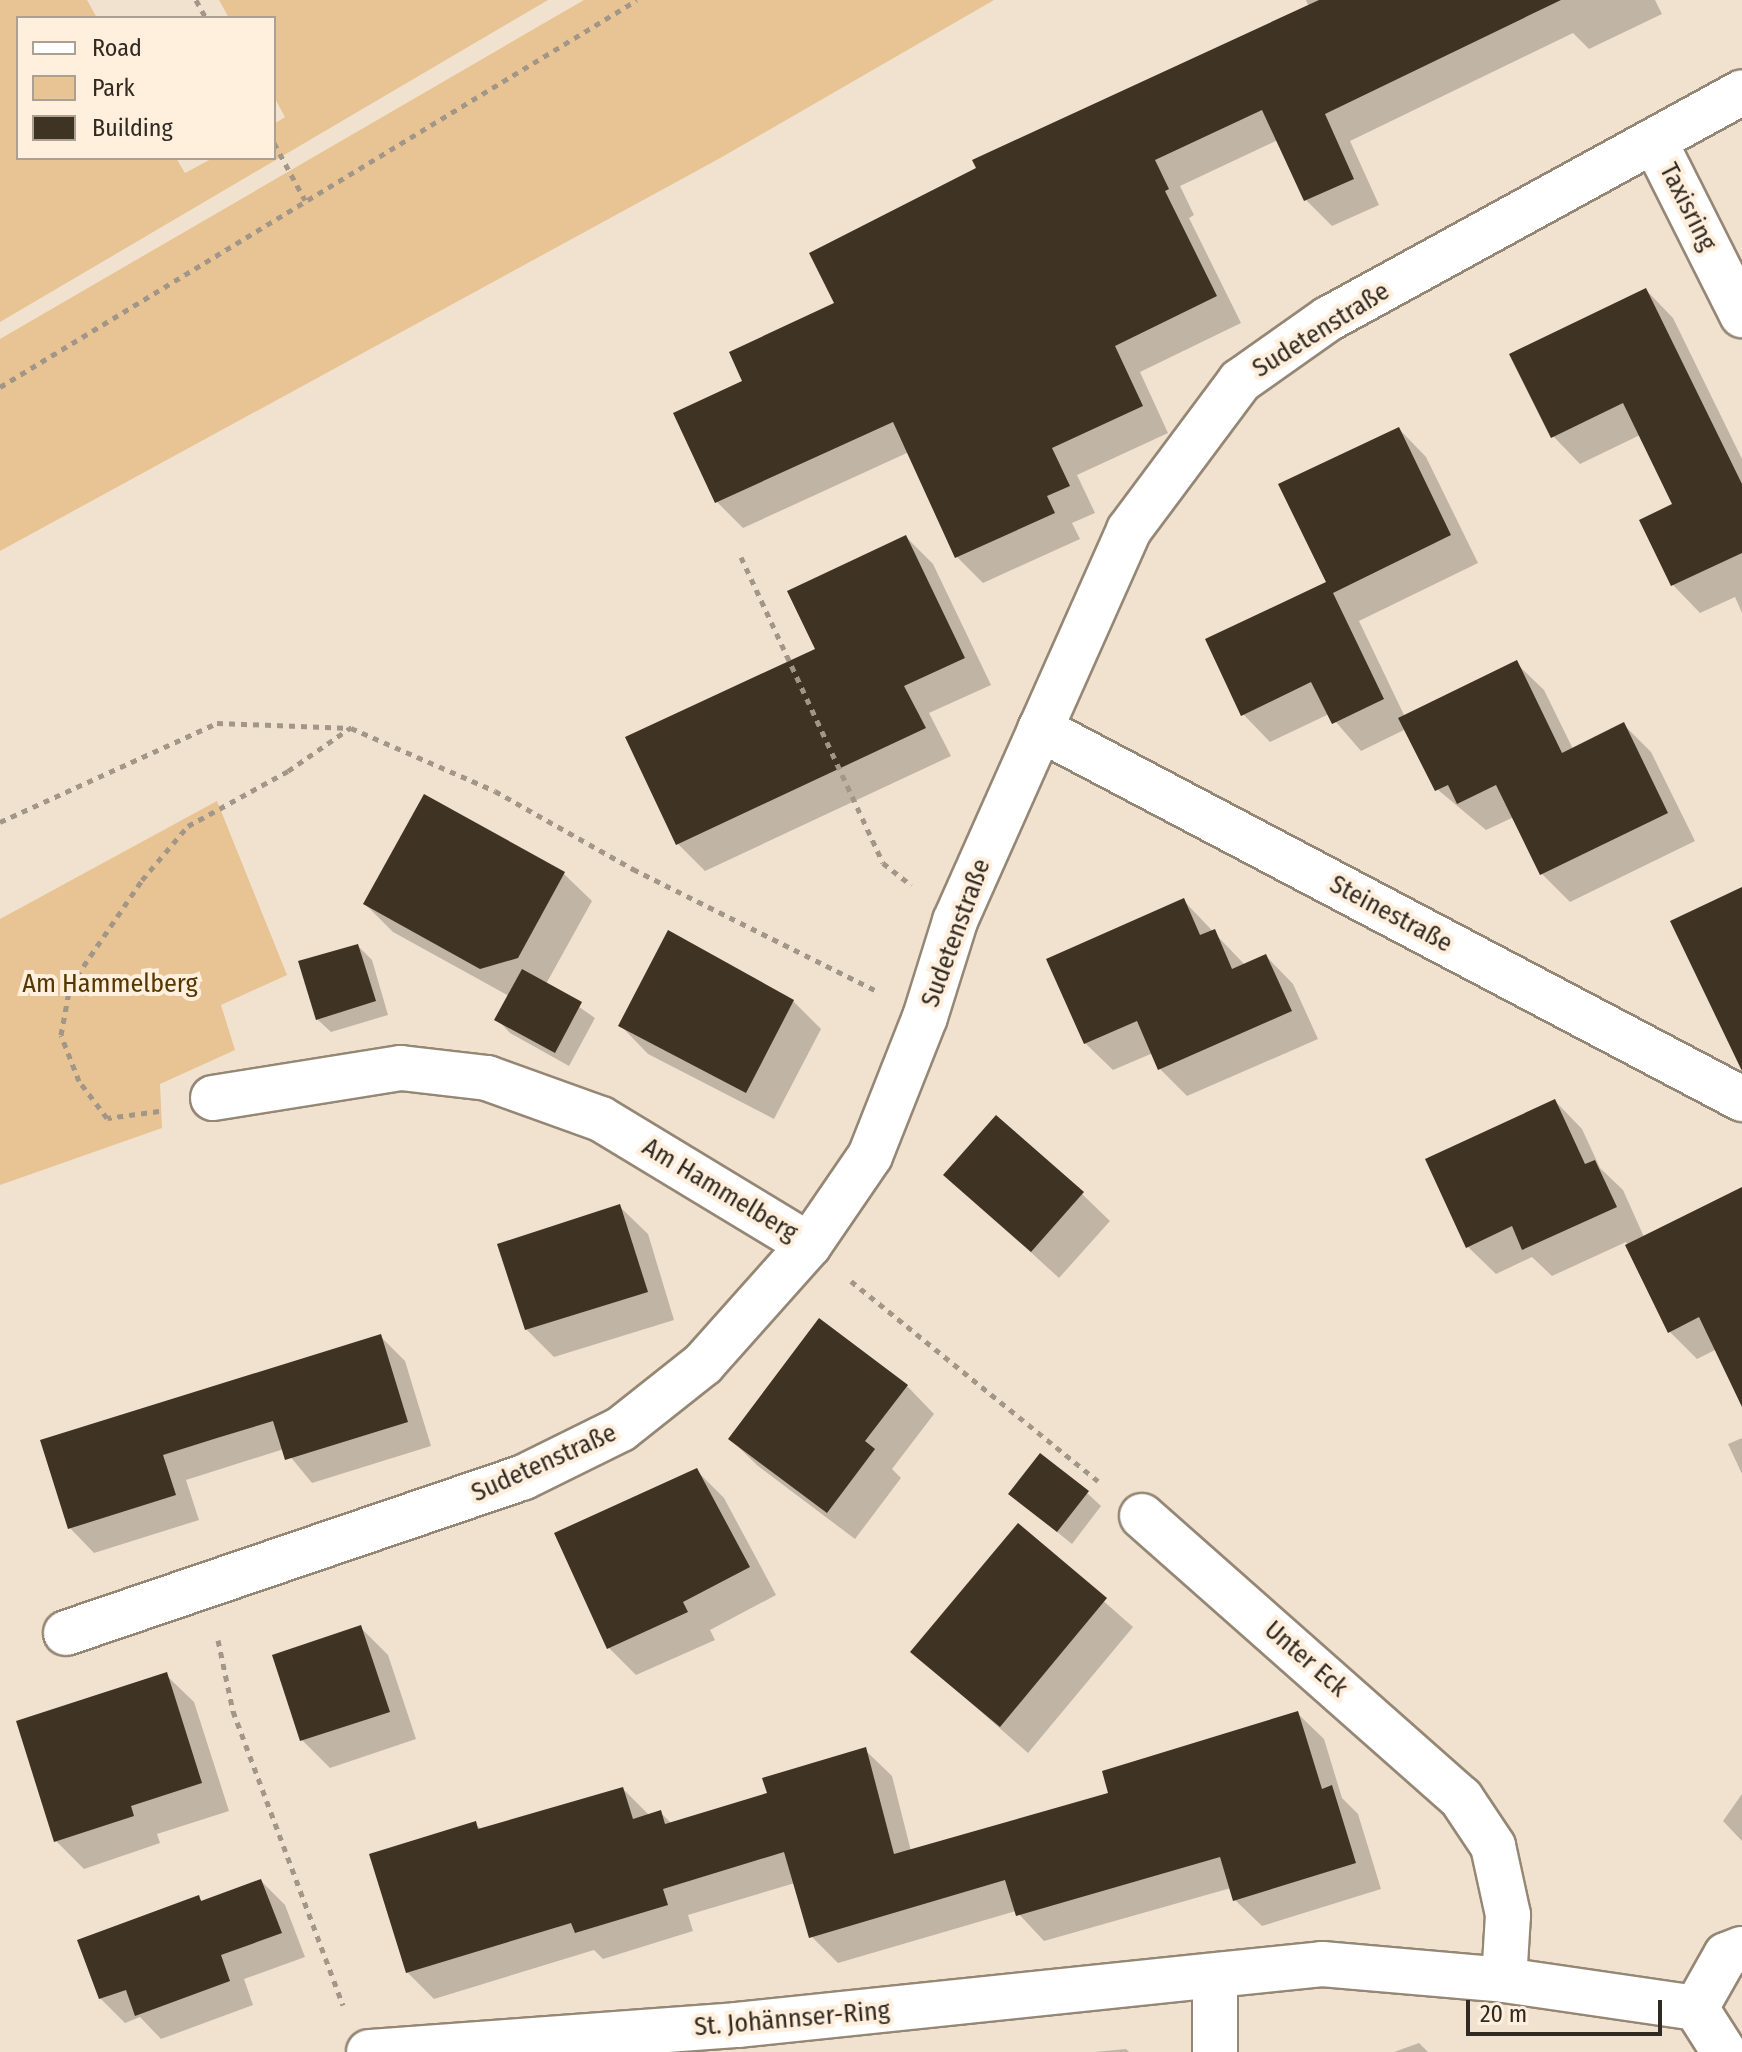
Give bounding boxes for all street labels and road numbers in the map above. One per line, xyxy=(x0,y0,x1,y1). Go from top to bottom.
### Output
street label: Taxisring xyxy=(1653,158,1723,256)
street label: Sudetenstraße xyxy=(1247,276,1395,384)
street label: Sudetenstraße xyxy=(915,855,997,1011)
street label: Steinestraße xyxy=(1324,869,1458,959)
street label: Am Hammelberg xyxy=(637,1131,803,1249)
street label: Sudetenstraße xyxy=(467,1417,621,1509)
street label: Unter Eck xyxy=(1258,1614,1354,1704)
street label: St. Johännser-Ring xyxy=(693,1995,891,2043)

